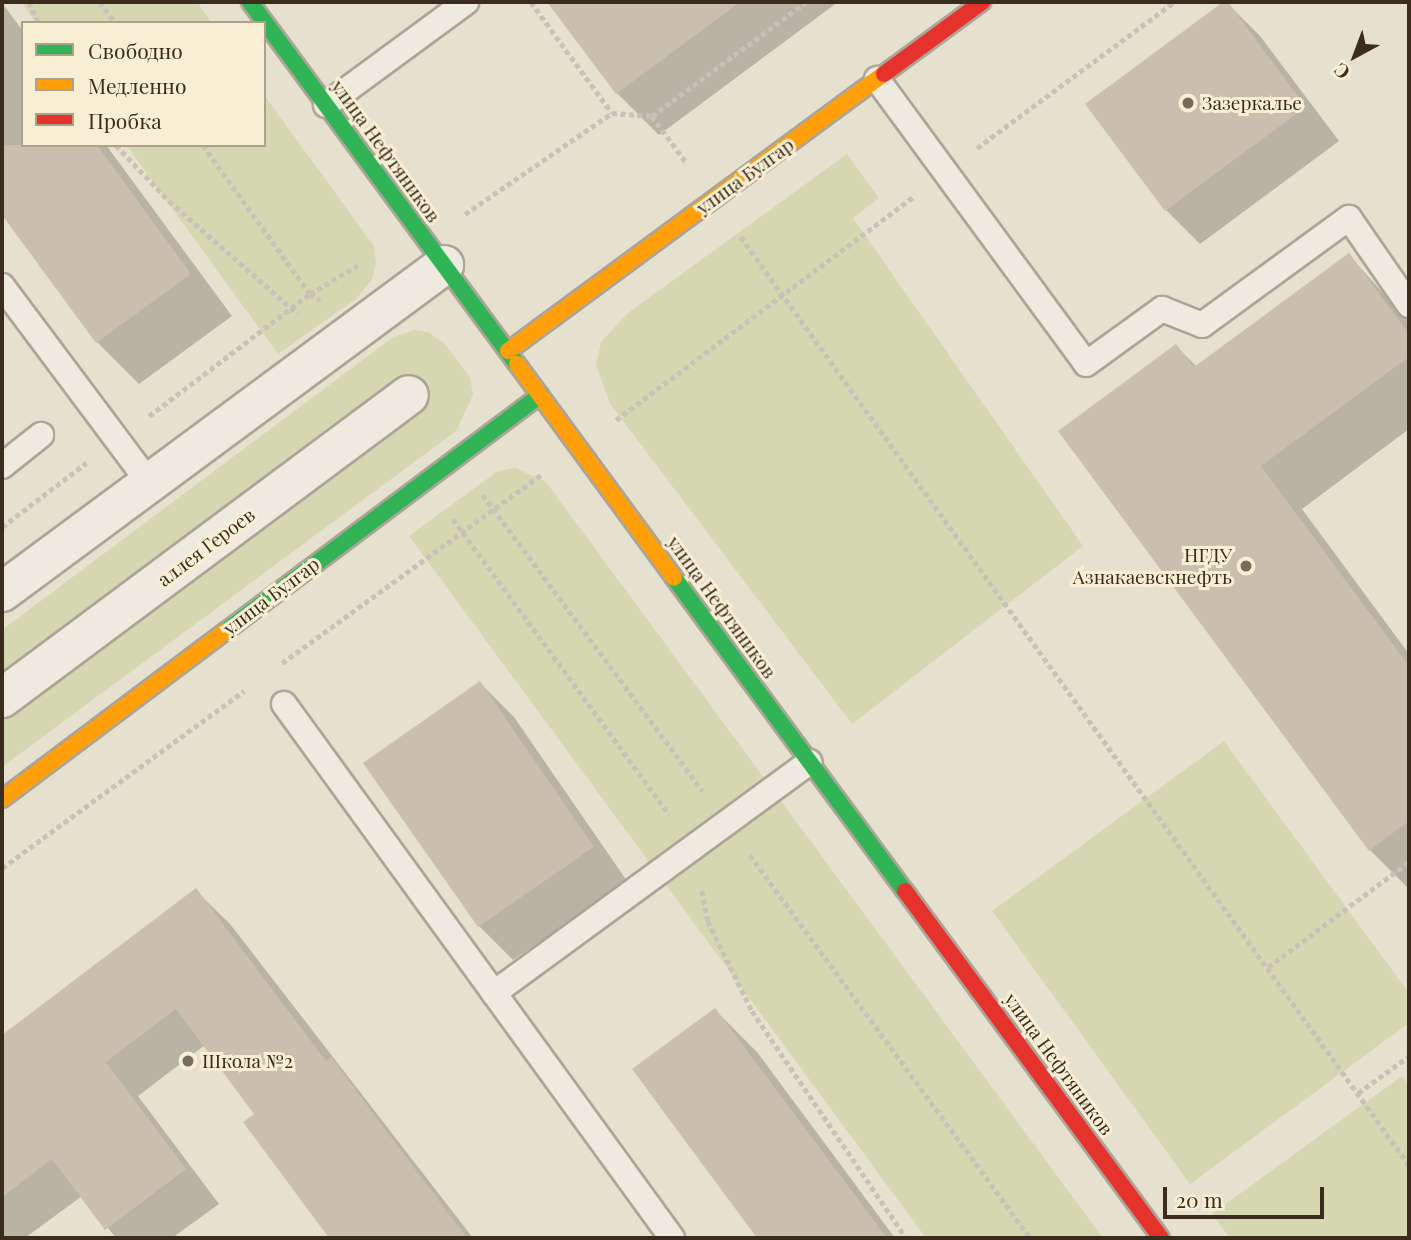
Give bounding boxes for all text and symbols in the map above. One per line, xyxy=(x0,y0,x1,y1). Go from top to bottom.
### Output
legend xyxy=(21,21,266,147)
north arrow xyxy=(1320,21,1390,91)
text: Свободно xyxy=(88,36,183,64)
text: С xyxy=(1328,58,1355,86)
text: Медленно xyxy=(88,71,186,99)
street label: улица Нефтяников xyxy=(327,76,445,226)
place label: Зазеркалье xyxy=(1202,92,1302,114)
marker: Зазеркалье xyxy=(1180,95,1196,111)
text: Пробка xyxy=(88,106,162,134)
street label: улица Булгар xyxy=(692,133,798,219)
street label: аллея Героев xyxy=(153,503,259,591)
street label: улица Нефтяников xyxy=(663,532,781,682)
place label: НГДУ Азнакаевскнефть xyxy=(1073,544,1232,588)
street label: улица Булгар xyxy=(218,552,324,640)
marker: НГДУ Азнакаевскнефть xyxy=(1238,558,1254,574)
street label: улица Нефтяников xyxy=(1000,989,1118,1139)
place label: Школа №2 xyxy=(202,1050,293,1072)
marker: Школа №2 xyxy=(180,1053,196,1069)
scale bar xyxy=(1166,1174,1327,1218)
text: 20 m xyxy=(1176,1185,1223,1213)

